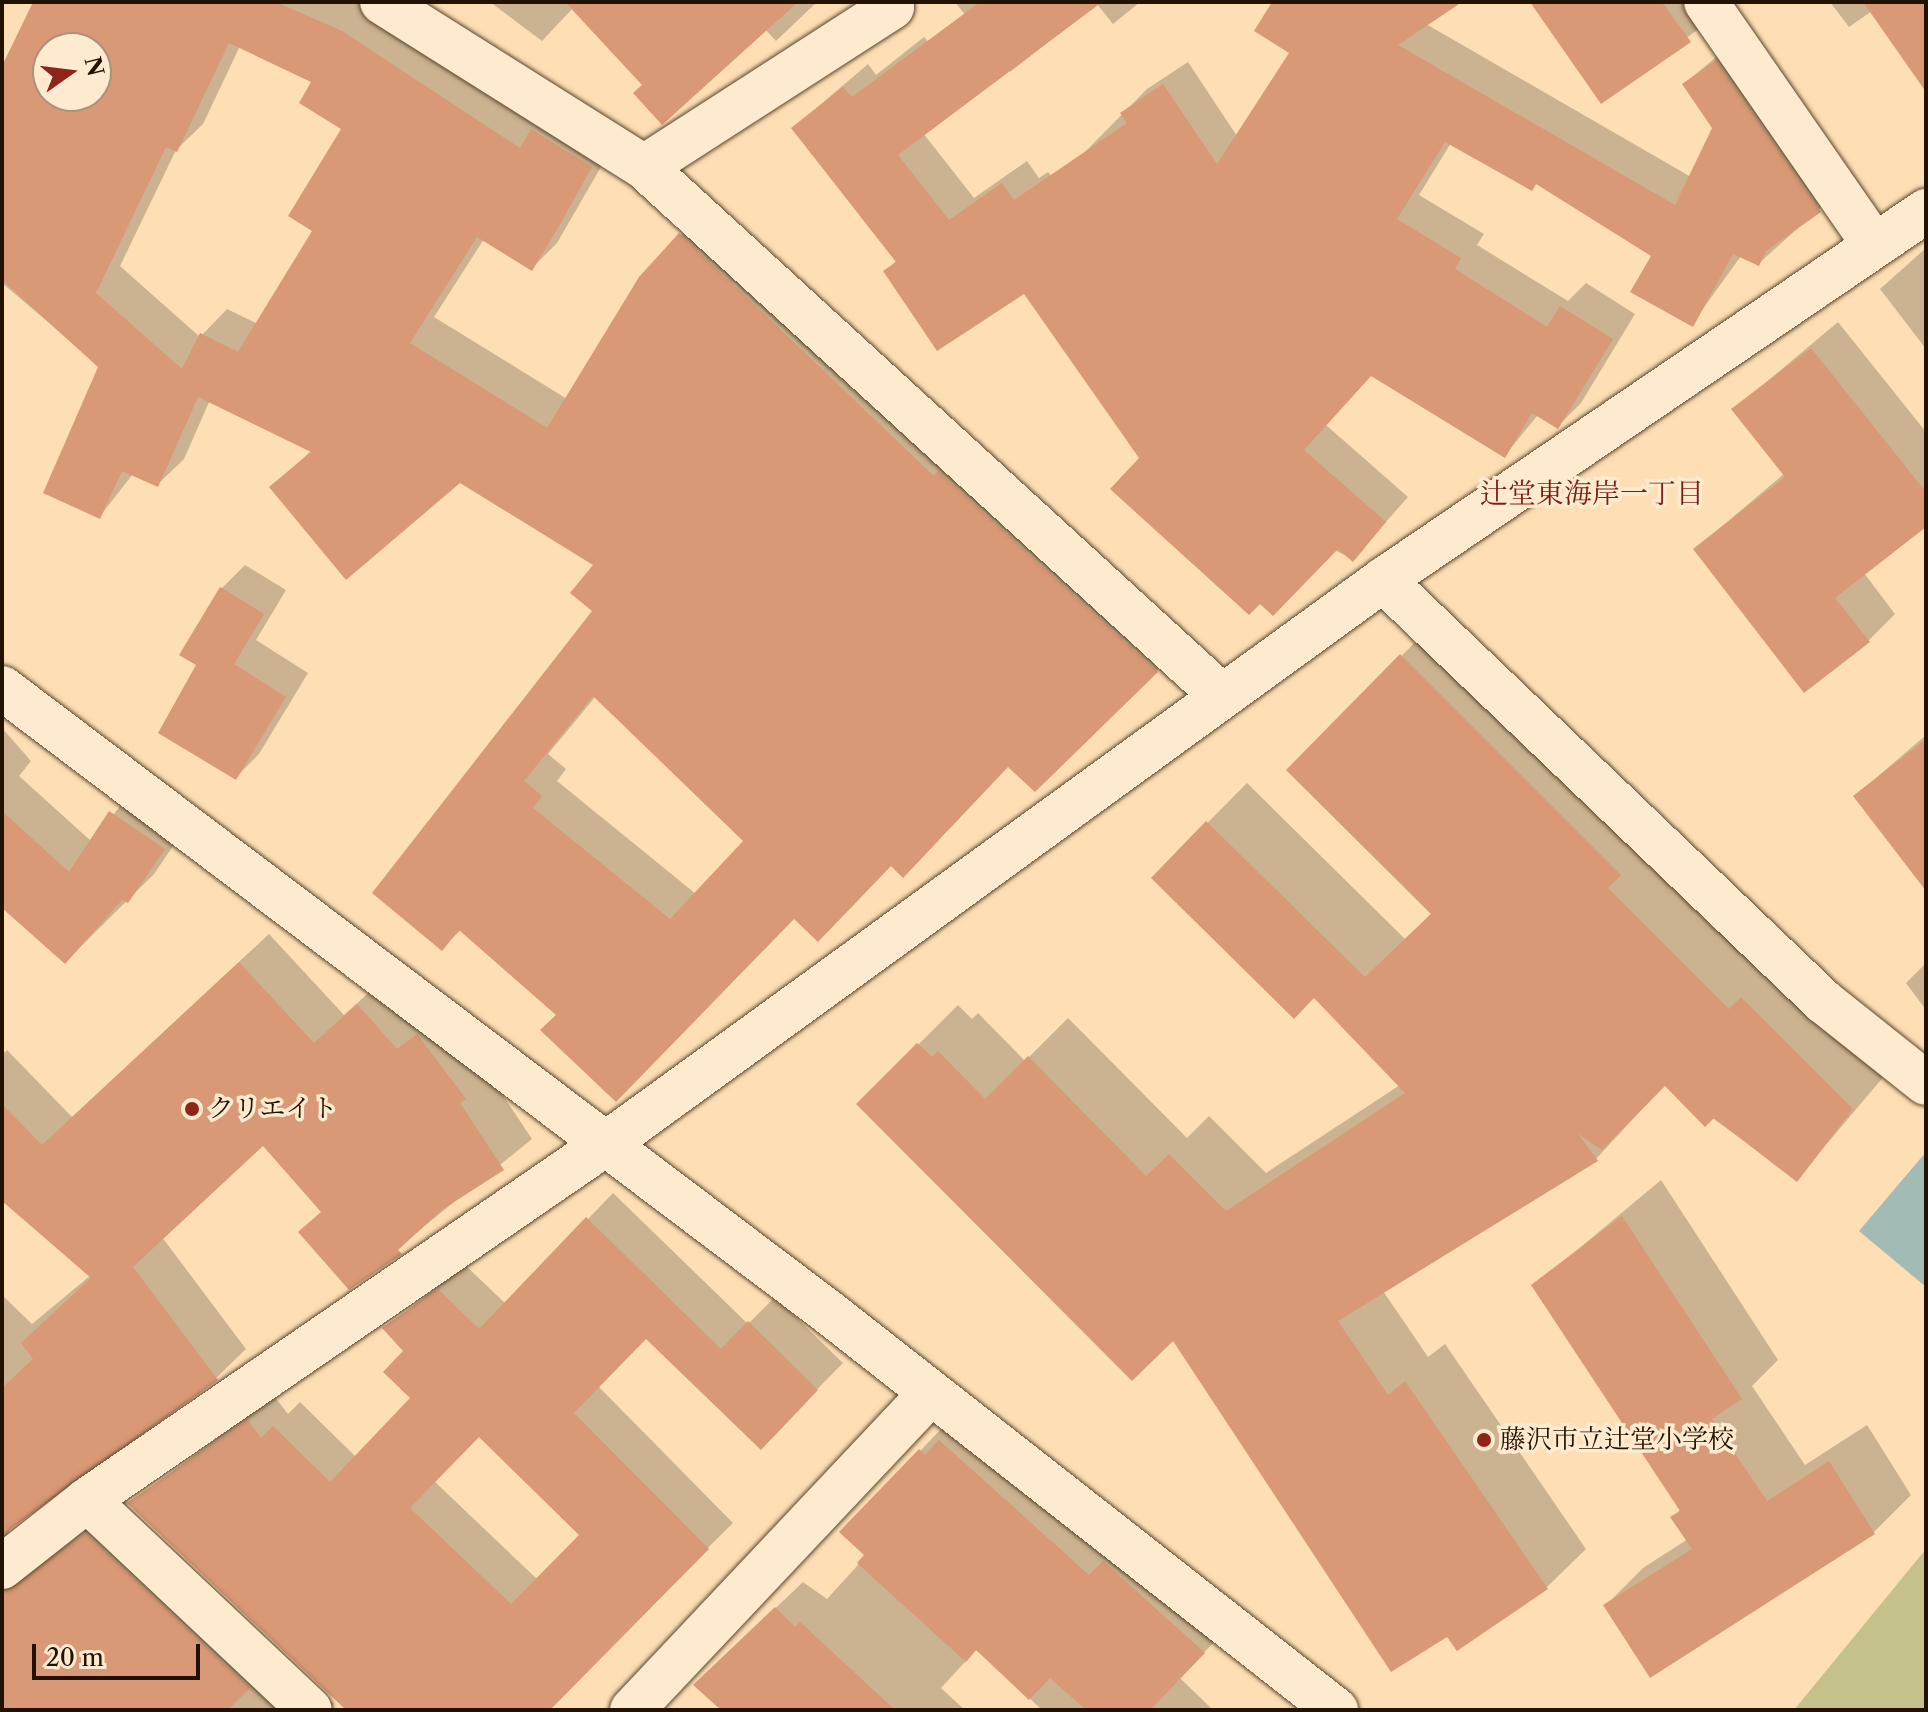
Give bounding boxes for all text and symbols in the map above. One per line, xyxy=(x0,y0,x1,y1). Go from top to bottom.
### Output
north arrow xyxy=(32,32,112,112)
text: N xyxy=(78,54,109,79)
district label: 辻堂東海岸一丁目 xyxy=(1480,476,1704,510)
place label: クリエイト xyxy=(208,1093,338,1125)
marker: クリエイト xyxy=(183,1100,201,1118)
place label: 藤沢市立辻堂小学校 xyxy=(1500,1424,1734,1456)
marker: 藤沢市立辻堂小学校 xyxy=(1475,1431,1493,1449)
scale bar xyxy=(36,1628,204,1678)
text: 20 m xyxy=(46,1643,104,1672)

